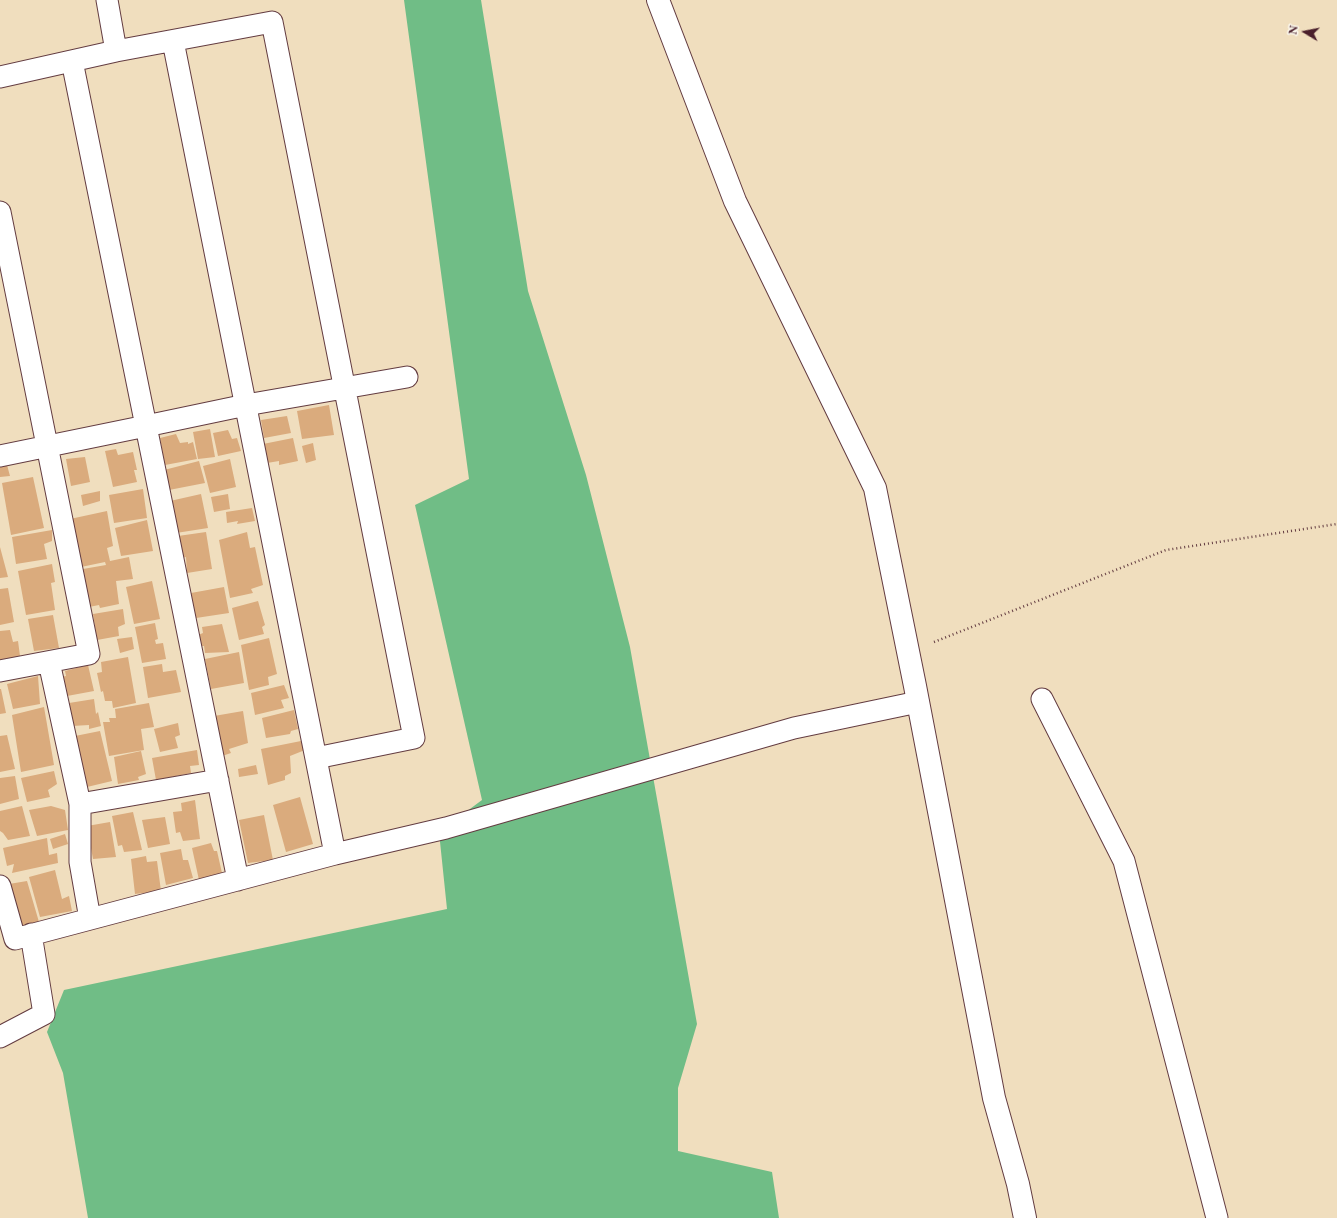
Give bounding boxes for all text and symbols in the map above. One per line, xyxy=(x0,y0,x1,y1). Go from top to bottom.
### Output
north arrow xyxy=(1285,12,1325,52)
text: N xyxy=(1286,24,1301,36)

